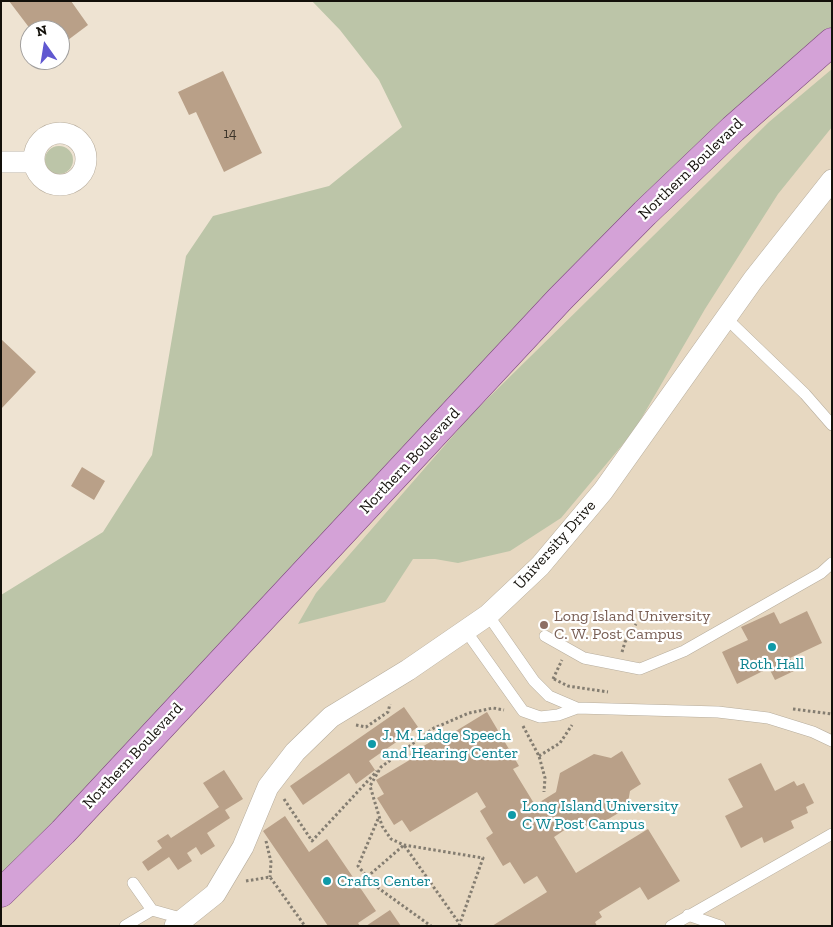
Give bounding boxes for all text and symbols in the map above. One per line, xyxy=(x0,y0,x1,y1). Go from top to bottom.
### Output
north arrow xyxy=(20,20,70,70)
text: N xyxy=(35,21,49,40)
street label: Northern Boulevard xyxy=(635,114,747,224)
house number: 14 xyxy=(224,126,236,142)
street label: Northern Boulevard xyxy=(356,404,464,518)
street label: University Drive xyxy=(510,496,600,594)
place label: Long Island University C. W. Post Campus xyxy=(554,606,710,644)
marker: Long Island University C. W. Post Campus xyxy=(538,619,550,631)
marker: Roth Hall xyxy=(766,641,778,653)
place label: Roth Hall xyxy=(740,654,804,674)
street label: Northern Boulevard xyxy=(79,699,187,813)
place label: J. M. Ladge Speech and Hearing Center xyxy=(382,725,518,763)
marker: J. M. Ladge Speech and Hearing Center xyxy=(366,738,378,750)
place label: Long Island University C W Post Campus xyxy=(522,796,678,834)
marker: Long Island University C W Post Campus xyxy=(506,809,518,821)
place label: Crafts Center xyxy=(337,871,431,891)
marker: Crafts Center xyxy=(321,875,333,887)

